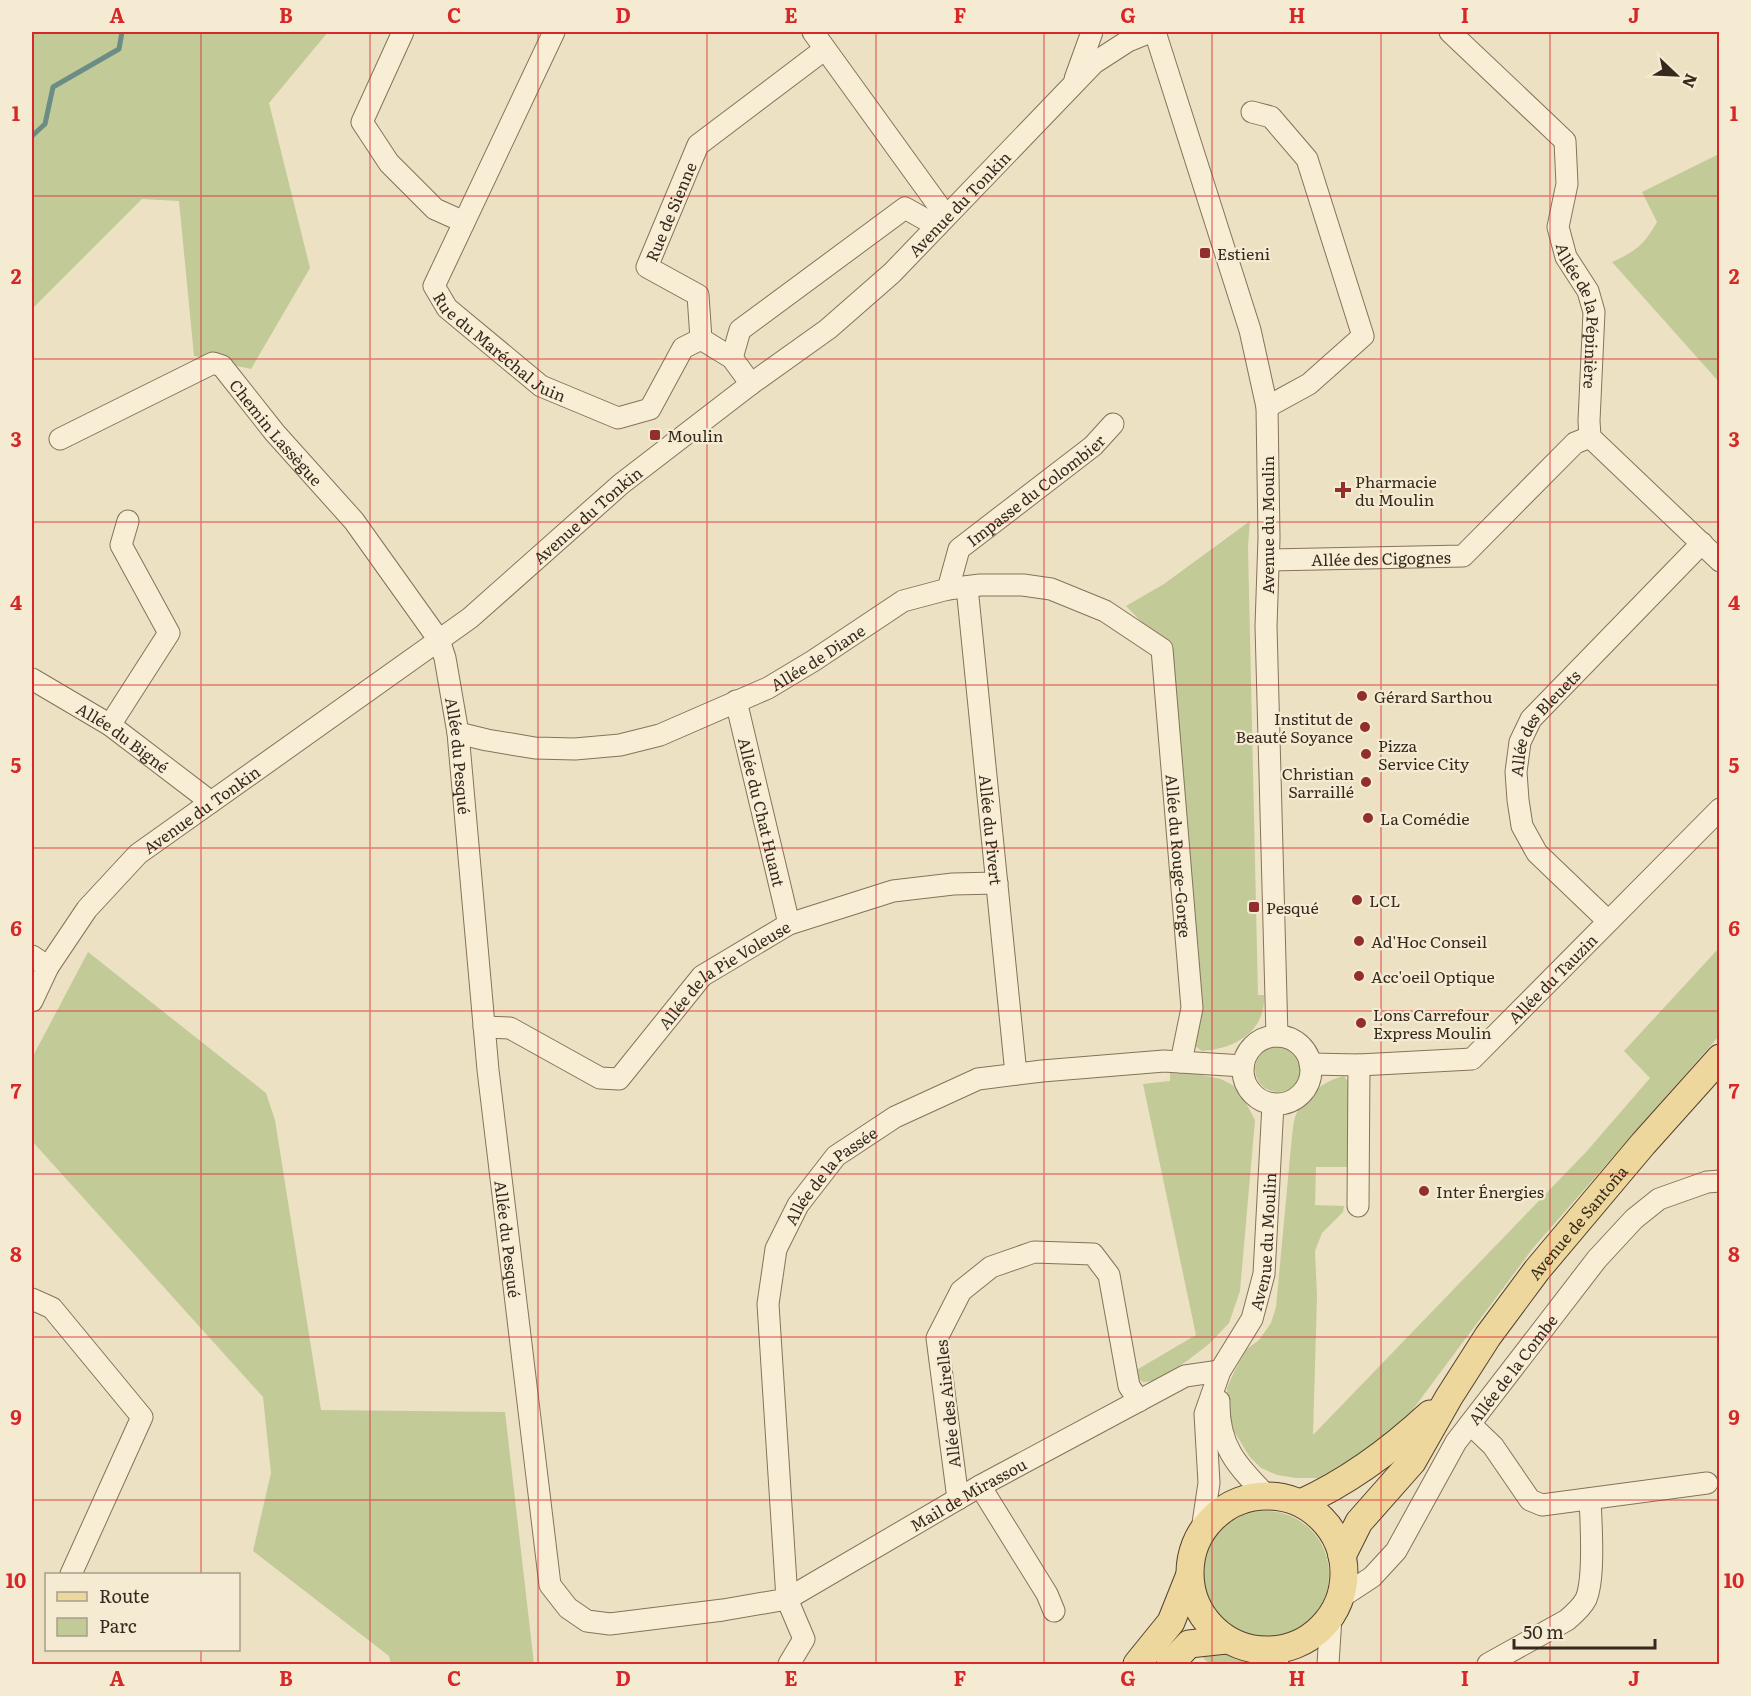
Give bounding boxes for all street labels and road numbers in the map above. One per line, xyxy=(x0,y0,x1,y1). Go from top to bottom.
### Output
street label: Avenue du Tonkin xyxy=(902,145,1016,262)
street label: Rue de Sienne xyxy=(639,158,702,265)
street label: Allée de la Pépinière xyxy=(1551,240,1606,389)
street label: Rue du Maréchal Juin xyxy=(428,287,570,407)
street label: Chemin Lassègue xyxy=(224,374,329,491)
street label: Impasse du Colombier xyxy=(961,428,1110,551)
street label: Avenue du Moulin xyxy=(1255,455,1279,594)
street label: Avenue du Tonkin xyxy=(527,460,647,569)
street label: Allée des Cigognes xyxy=(1311,544,1451,571)
street label: Allée de Diane xyxy=(765,618,870,696)
street label: Allée des Bleuets xyxy=(1504,664,1585,778)
street label: Allée du Pesqué xyxy=(440,695,477,815)
street label: Allée du Bigné xyxy=(72,696,174,778)
street label: Allée du Chat Huant xyxy=(733,735,792,890)
street label: Avenue du Tonkin xyxy=(138,759,265,859)
street label: Allée du Pivert xyxy=(974,773,1009,887)
street label: Allée du Rouge-Gorge xyxy=(1161,773,1198,939)
street label: Allée de la Pie Voleuse xyxy=(652,914,794,1034)
street label: Allée du Tauzin xyxy=(1502,928,1602,1028)
street label: Allée de la Passée xyxy=(778,1120,882,1229)
street label: Avenue de Santoña xyxy=(1522,1159,1633,1285)
street label: Avenue du Moulin xyxy=(1243,1171,1281,1313)
street label: Allée du Pesqué xyxy=(489,1179,527,1299)
street label: Allée de la Combe xyxy=(1462,1309,1563,1430)
street label: Allée des Airelles xyxy=(928,1339,966,1469)
street label: Mail de Mirassou xyxy=(905,1451,1031,1537)

